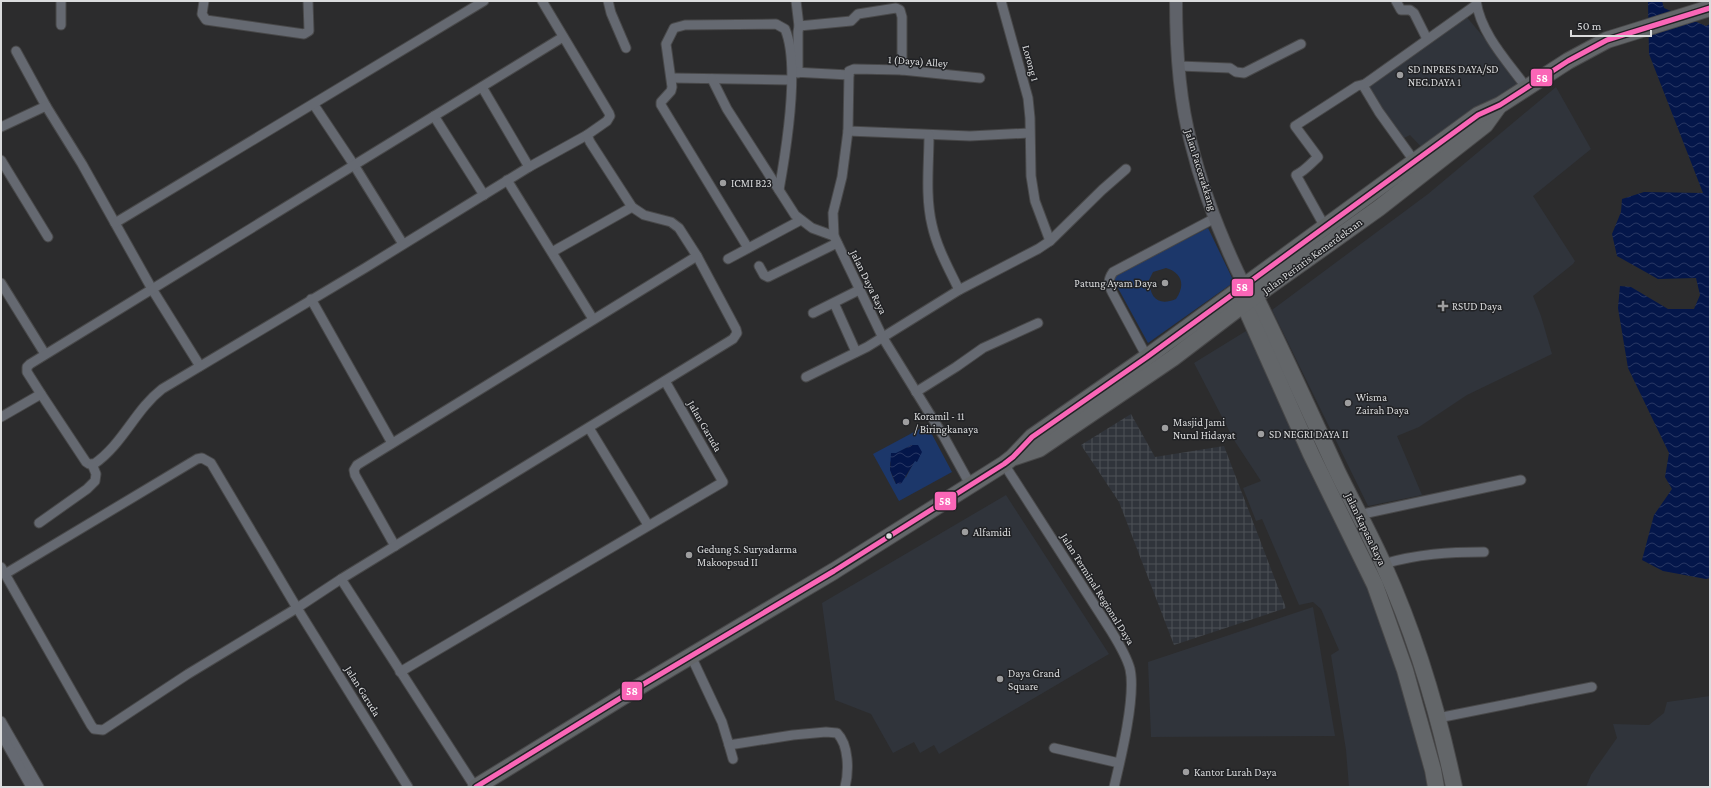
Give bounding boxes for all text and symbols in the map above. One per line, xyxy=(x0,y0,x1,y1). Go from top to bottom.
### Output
scale bar xyxy=(1571,12,1651,38)
text: 50 m xyxy=(1577,19,1602,33)
street label: Lorong 1 xyxy=(1019,44,1042,83)
street label: 1 (Daya) Alley xyxy=(888,53,949,70)
place label: SD INPRES DAYA/SD NEG.DAYA 1 xyxy=(1408,63,1499,88)
line badge: 58 xyxy=(1530,68,1553,87)
marker: SD INPRES DAYA/SD NEG.DAYA 1 xyxy=(1395,70,1405,80)
text: 58 xyxy=(1536,72,1548,84)
street label: Jalan Paccerakkang xyxy=(1182,127,1219,213)
place label: ICMI B23 xyxy=(731,177,772,189)
marker: ICMI B23 xyxy=(718,178,728,188)
street label: Jalan Perintis Kemerdekaan xyxy=(1259,216,1365,298)
street label: Jalan Daya Raya xyxy=(847,247,890,317)
place label: Patung Ayam Daya xyxy=(1074,277,1157,290)
marker: Patung Ayam Daya xyxy=(1160,278,1170,288)
line badge: 58 xyxy=(1231,278,1254,297)
text: 58 xyxy=(1236,281,1248,293)
marker: RSUD Daya xyxy=(1437,300,1449,312)
place label: RSUD Daya xyxy=(1452,300,1502,313)
place label: Wisma Zairah Daya xyxy=(1356,391,1409,417)
street label: Jalan Garuda xyxy=(684,397,724,454)
marker: Wisma Zairah Daya xyxy=(1343,398,1353,408)
place label: Koramil - 11 / Biringkanaya xyxy=(914,410,978,436)
place label: Masjid Jami Nurul Hidayat xyxy=(1173,416,1236,442)
marker: Koramil - 11 / Biringkanaya xyxy=(901,417,911,427)
marker: Masjid Jami Nurul Hidayat xyxy=(1160,423,1170,433)
place label: SD NEGRI DAYA II xyxy=(1269,428,1349,440)
marker: SD NEGRI DAYA II xyxy=(1256,429,1266,439)
street label: Jalan Kapasa Raya xyxy=(1342,490,1389,568)
line badge: 58 xyxy=(934,491,957,511)
text: 58 xyxy=(939,495,951,507)
place label: Alfamidi xyxy=(973,526,1011,538)
marker: Alfamidi xyxy=(960,527,970,537)
street label: Jalan Terminal Regional Daya xyxy=(1057,530,1137,647)
unlabelled marker xyxy=(884,531,894,541)
place label: Gedung S. Suryadarma Makoopsud II xyxy=(697,543,797,569)
marker: Gedung S. Suryadarma Makoopsud II xyxy=(684,550,694,560)
street label: Jalan Garuda xyxy=(341,663,383,719)
place label: Daya Grand Square xyxy=(1008,667,1060,693)
marker: Daya Grand Square xyxy=(995,674,1005,684)
line badge: 58 xyxy=(621,681,643,701)
text: 58 xyxy=(626,685,638,697)
place label: Kantor Lurah Daya xyxy=(1194,766,1277,779)
marker: Kantor Lurah Daya xyxy=(1181,767,1191,777)

